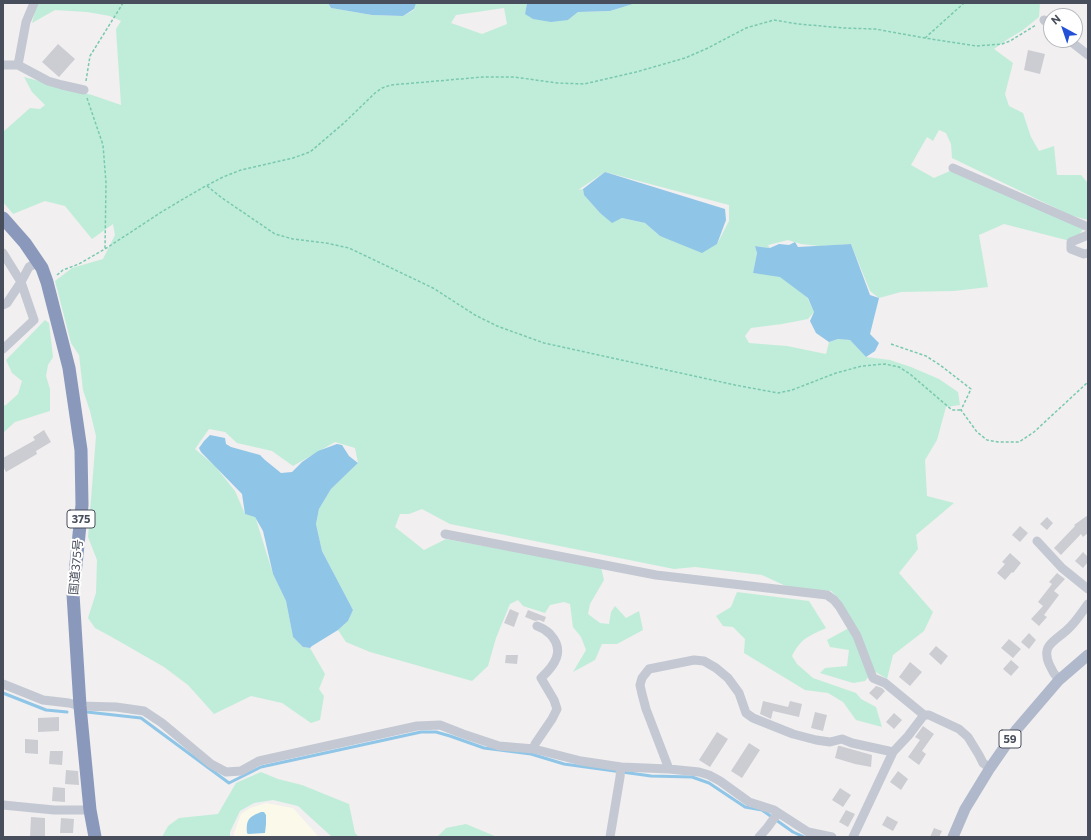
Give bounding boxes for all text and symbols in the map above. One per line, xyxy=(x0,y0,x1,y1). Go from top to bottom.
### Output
north arrow xyxy=(1043,8,1083,48)
text: N xyxy=(1048,12,1063,27)
road number: 375 xyxy=(67,510,95,528)
street label: 国道375号 xyxy=(66,538,86,596)
road number: 59 xyxy=(999,730,1021,748)

